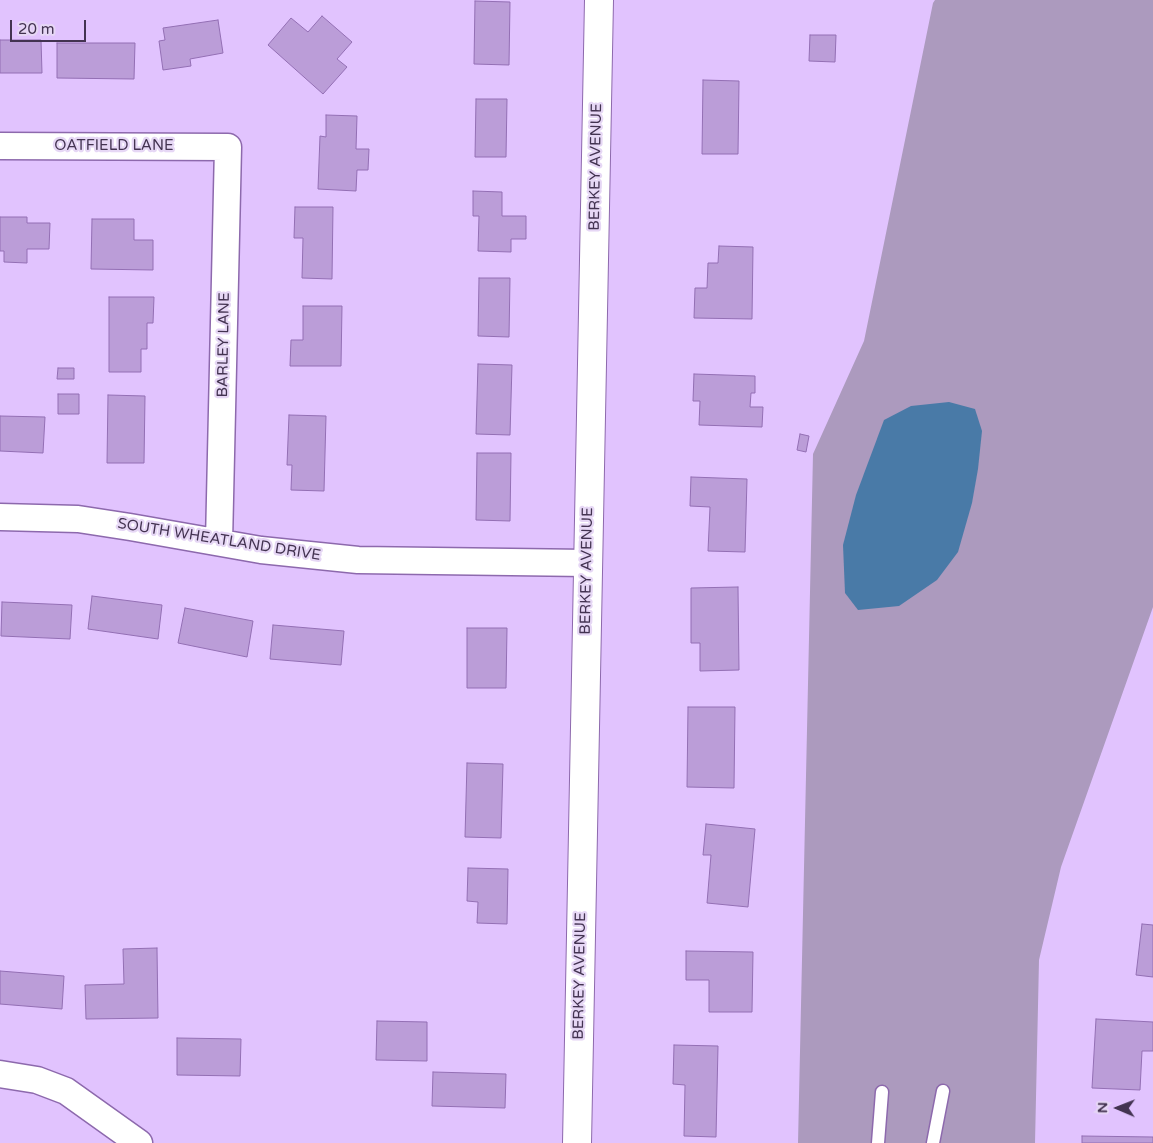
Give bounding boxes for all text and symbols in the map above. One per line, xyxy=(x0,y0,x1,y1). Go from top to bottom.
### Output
scale bar xyxy=(12,10,89,42)
text: 20 m xyxy=(18,20,55,38)
street label: BERKEY AVENUE xyxy=(586,103,606,231)
street label: OATFIELD LANE xyxy=(54,137,174,155)
street label: BARLEY LANE xyxy=(214,292,234,398)
street label: BERKEY AVENUE xyxy=(577,507,597,635)
street label: SOUTH WHEATLAND DRIVE xyxy=(116,515,322,565)
street label: BERKEY AVENUE xyxy=(570,912,590,1040)
north arrow xyxy=(1093,1083,1143,1133)
text: N xyxy=(1094,1102,1111,1114)

